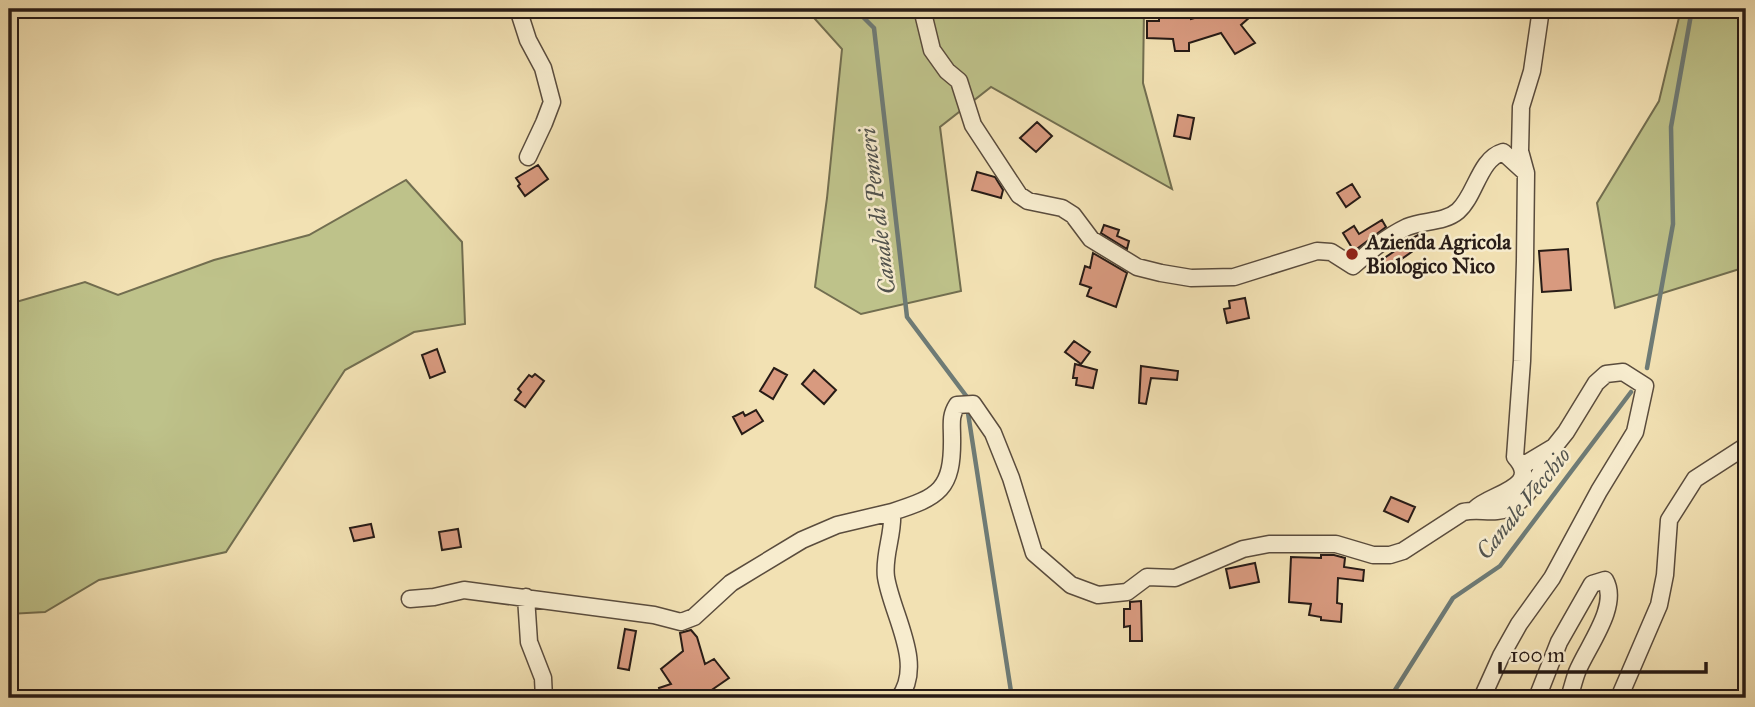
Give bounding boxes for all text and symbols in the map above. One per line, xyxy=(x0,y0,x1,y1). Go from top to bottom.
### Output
water label: Canale di Penneri xyxy=(853,126,901,296)
place label: Azienda Agricola Biologico Nico xyxy=(1364,229,1512,279)
marker: Azienda Agricola Biologico Nico xyxy=(1344,246,1360,262)
water label: Canale Vecchio xyxy=(1470,441,1577,564)
scale bar xyxy=(1500,630,1706,674)
text: 100 m xyxy=(1510,642,1565,668)

